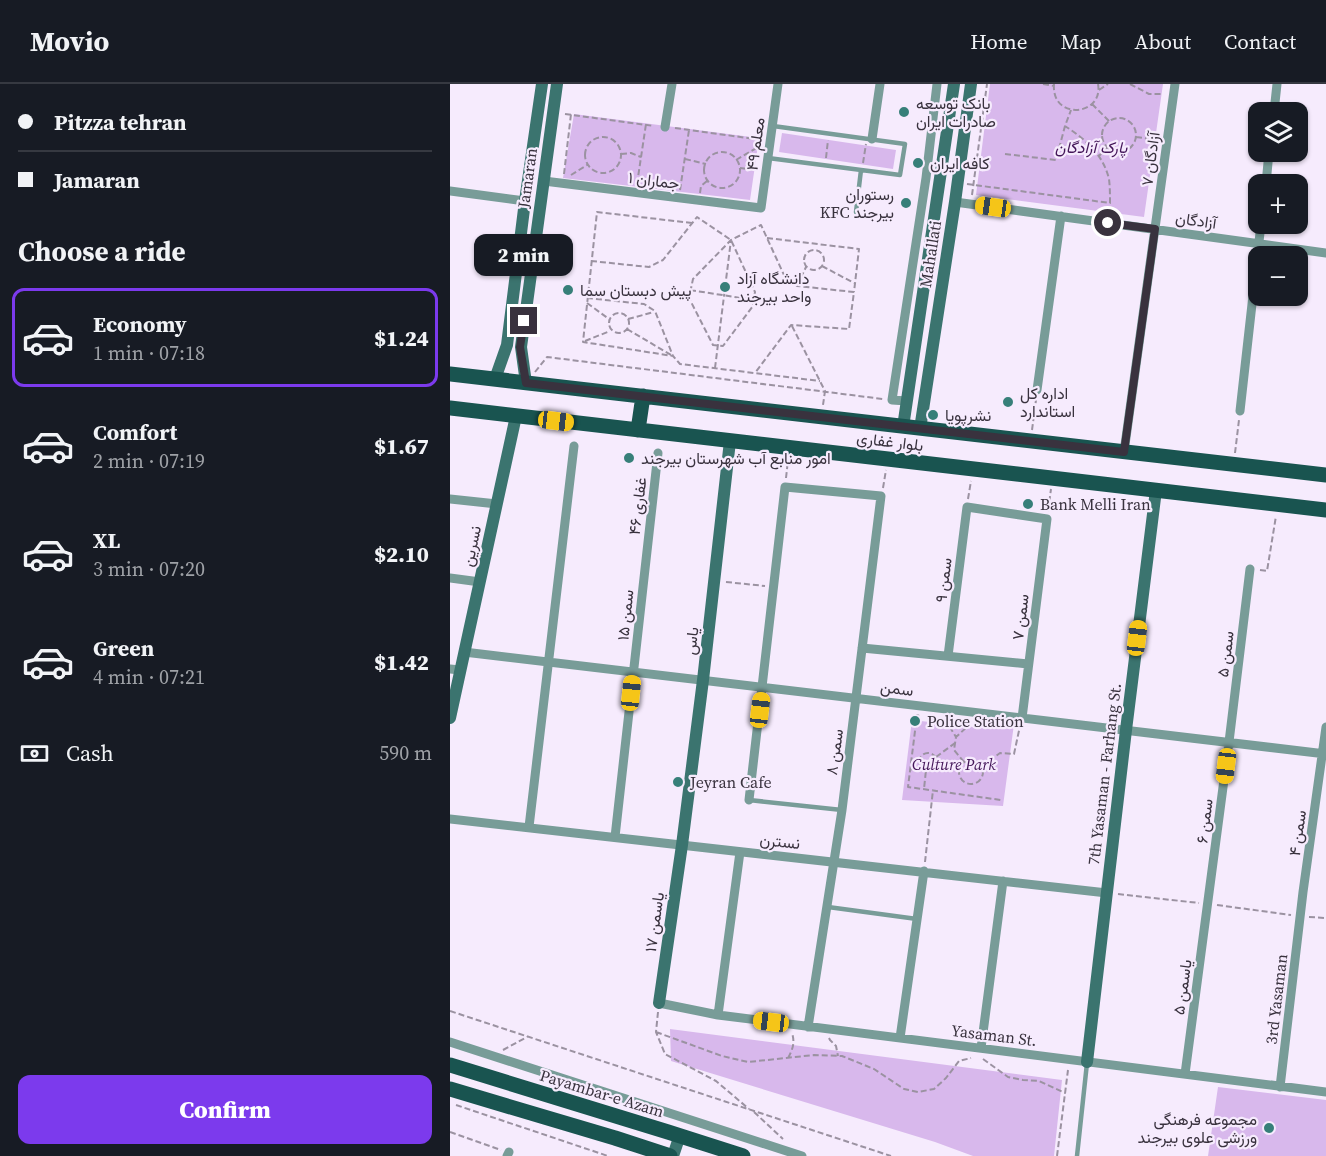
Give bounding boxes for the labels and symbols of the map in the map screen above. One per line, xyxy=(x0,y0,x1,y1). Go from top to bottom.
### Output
place label: بانک توسعه صادرات ایران xyxy=(916,92,996,132)
marker: بانک توسعه صادرات ایران xyxy=(897,105,911,119)
street label: معلم ۴۹ xyxy=(740,116,770,172)
street label: آزادگان ۷ xyxy=(1135,129,1165,188)
park label: پارک آزادگان xyxy=(1055,136,1128,159)
street label: Jamaran xyxy=(512,146,542,210)
place label: کافه ایران xyxy=(930,152,990,174)
marker: کافه ایران xyxy=(911,156,925,170)
street label: جماران ۱ xyxy=(627,166,681,194)
place label: رستوران KFC بیرجند xyxy=(820,183,894,223)
marker: رستوران KFC بیرجند xyxy=(899,196,913,210)
car xyxy=(974,196,1012,218)
street label: آزادگان xyxy=(1174,206,1219,234)
route start xyxy=(1094,209,1121,236)
street label: Mahallati xyxy=(914,219,946,289)
callout: 2 min xyxy=(475,234,574,276)
place label: دانشگاه آزاد واحد بیرجند xyxy=(737,267,811,307)
place label: پیش دبستان سما xyxy=(580,279,692,302)
marker: دانشگاه آزاد واحد بیرجند xyxy=(718,280,732,294)
marker: پیش دبستان سما xyxy=(561,283,575,297)
route end xyxy=(510,307,537,334)
place label: اداره کل استاندارد xyxy=(1020,382,1075,422)
marker: اداره کل استاندارد xyxy=(1001,395,1015,409)
place label: نشرپویا xyxy=(945,404,991,427)
marker: نشرپویا xyxy=(926,408,940,422)
car xyxy=(537,410,575,432)
street label: بلوار غفاری xyxy=(855,426,925,456)
place label: امور منابع آب شهرستان بیرجند xyxy=(641,447,831,470)
marker: امور منابع آب شهرستان بیرجند xyxy=(622,451,636,465)
street label: غفاری ۴۶ xyxy=(623,476,651,536)
place label: Bank Melli Iran xyxy=(1040,493,1151,515)
marker: Bank Melli Iran xyxy=(1021,497,1035,511)
street label: نسرین xyxy=(456,524,486,568)
street label: سمن ۹ xyxy=(929,556,957,604)
street label: سمن ۱۵ xyxy=(611,588,639,642)
street label: سمن ۷ xyxy=(1006,593,1034,641)
car xyxy=(1126,619,1148,657)
street label: یاس xyxy=(679,626,703,656)
street label: سمن ۵ xyxy=(1211,630,1239,678)
car xyxy=(620,674,642,712)
street label: سمن xyxy=(879,675,915,701)
street label: 7th Yasaman - Farhang St. xyxy=(1082,682,1126,866)
car xyxy=(749,691,771,729)
place label: Police Station xyxy=(927,710,1024,732)
marker: Police Station xyxy=(908,714,922,728)
street label: سمن ۸ xyxy=(820,727,848,777)
car xyxy=(1215,747,1237,785)
park label: Culture Park xyxy=(912,753,996,775)
place label: Jeyran Cafe xyxy=(689,771,772,793)
marker: Jeyran Cafe xyxy=(671,775,685,789)
street label: سمن ۶ xyxy=(1190,797,1218,845)
street label: سمن ۴ xyxy=(1283,809,1311,857)
street label: نسترن xyxy=(759,828,801,854)
street label: یاسمن ۱۷ xyxy=(639,891,669,953)
street label: 3rd Yasaman xyxy=(1260,952,1293,1046)
street label: یاسمن ۵ xyxy=(1167,958,1197,1016)
car xyxy=(752,1011,790,1033)
street label: Yasaman St. xyxy=(950,1019,1038,1051)
street label: Payambar-e Azam xyxy=(537,1064,667,1122)
place label: مجموعه فرهنگی ورزشی علوی بیرجند xyxy=(1138,1108,1257,1148)
marker: مجموعه فرهنگی ورزشی علوی بیرجند xyxy=(1262,1121,1276,1135)

